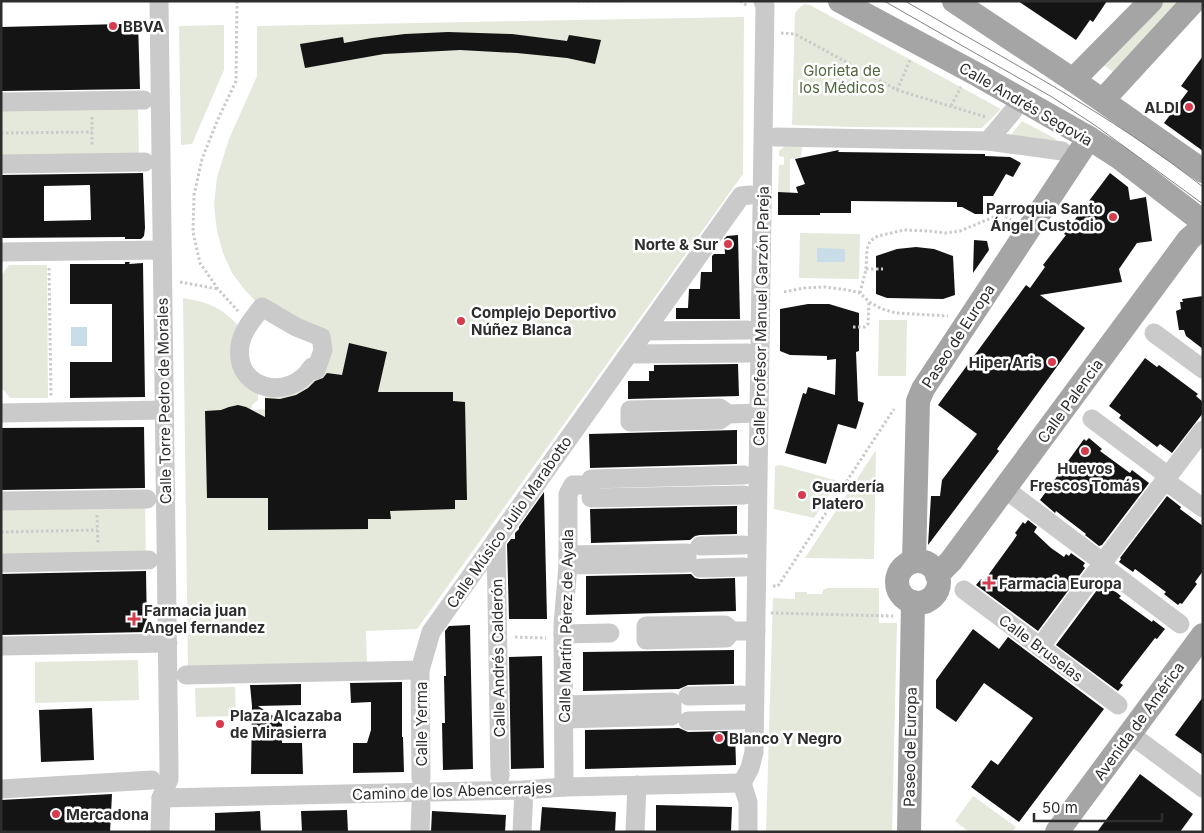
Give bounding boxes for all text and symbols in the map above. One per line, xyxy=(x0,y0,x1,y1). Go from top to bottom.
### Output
place label: BBVA xyxy=(123,17,164,36)
marker: BBVA xyxy=(107,20,119,32)
street label: Calle Andrés Segovia xyxy=(956,58,1096,150)
park label: Glorieta de los Médicos xyxy=(799,61,885,97)
place label: ALDI xyxy=(1144,98,1179,117)
marker: ALDI xyxy=(1183,101,1195,113)
street label: Calle Profesor Manuel Garzón Pareja xyxy=(749,186,773,446)
place label: Parroquia Santo Ángel Custodio xyxy=(986,199,1103,235)
marker: Parroquia Santo Ángel Custodio xyxy=(1107,211,1119,223)
place label: Norte & Sur xyxy=(634,235,718,254)
marker: Norte & Sur xyxy=(722,238,734,250)
street label: Paseo de Europa xyxy=(917,280,999,392)
street label: Calle Torre Pedro de Morales xyxy=(153,298,175,504)
place label: Complejo Deportivo Núñez Blanca xyxy=(471,303,617,339)
marker: Complejo Deportivo Núñez Blanca xyxy=(455,315,467,327)
place label: Hiper Aris xyxy=(969,353,1042,372)
street label: Calle Palencia xyxy=(1033,355,1107,447)
marker: Hiper Aris xyxy=(1046,356,1058,368)
street label: Calle Músico Julio Marabotto xyxy=(442,432,576,612)
marker: Huevos Frescos Tomás xyxy=(1079,445,1091,457)
place label: Huevos Frescos Tomás xyxy=(1030,459,1140,495)
place label: Guardería Platero xyxy=(812,477,884,513)
marker: Guardería Platero xyxy=(796,489,808,501)
street label: Calle Martín Pérez de Ayala xyxy=(555,529,577,723)
place label: Farmacia Europa xyxy=(999,574,1122,593)
marker: Farmacia Europa xyxy=(983,577,995,589)
street label: Calle Andrés Calderón xyxy=(487,579,509,737)
place label: Farmacia juan Angel fernandez xyxy=(144,601,265,637)
street label: Calle Bruselas xyxy=(995,610,1087,686)
marker: Farmacia juan Angel fernandez xyxy=(128,613,140,625)
street label: Avenida de América xyxy=(1090,658,1188,784)
street label: Calle Yerma xyxy=(412,682,431,766)
street label: Paseo de Europa xyxy=(899,687,921,807)
place label: Plaza Alcazaba de Mirasierra xyxy=(230,706,342,742)
marker: Plaza Alcazaba de Mirasierra xyxy=(214,718,226,730)
place label: Blanco Y Negro xyxy=(729,729,842,748)
marker: Blanco Y Negro xyxy=(713,732,725,744)
street label: Camino de los Abencerrajes xyxy=(352,778,552,804)
scale bar xyxy=(1034,790,1162,822)
text: 50 m xyxy=(1042,798,1078,817)
place label: Mercadona xyxy=(66,805,149,824)
marker: Mercadona xyxy=(50,808,62,820)

